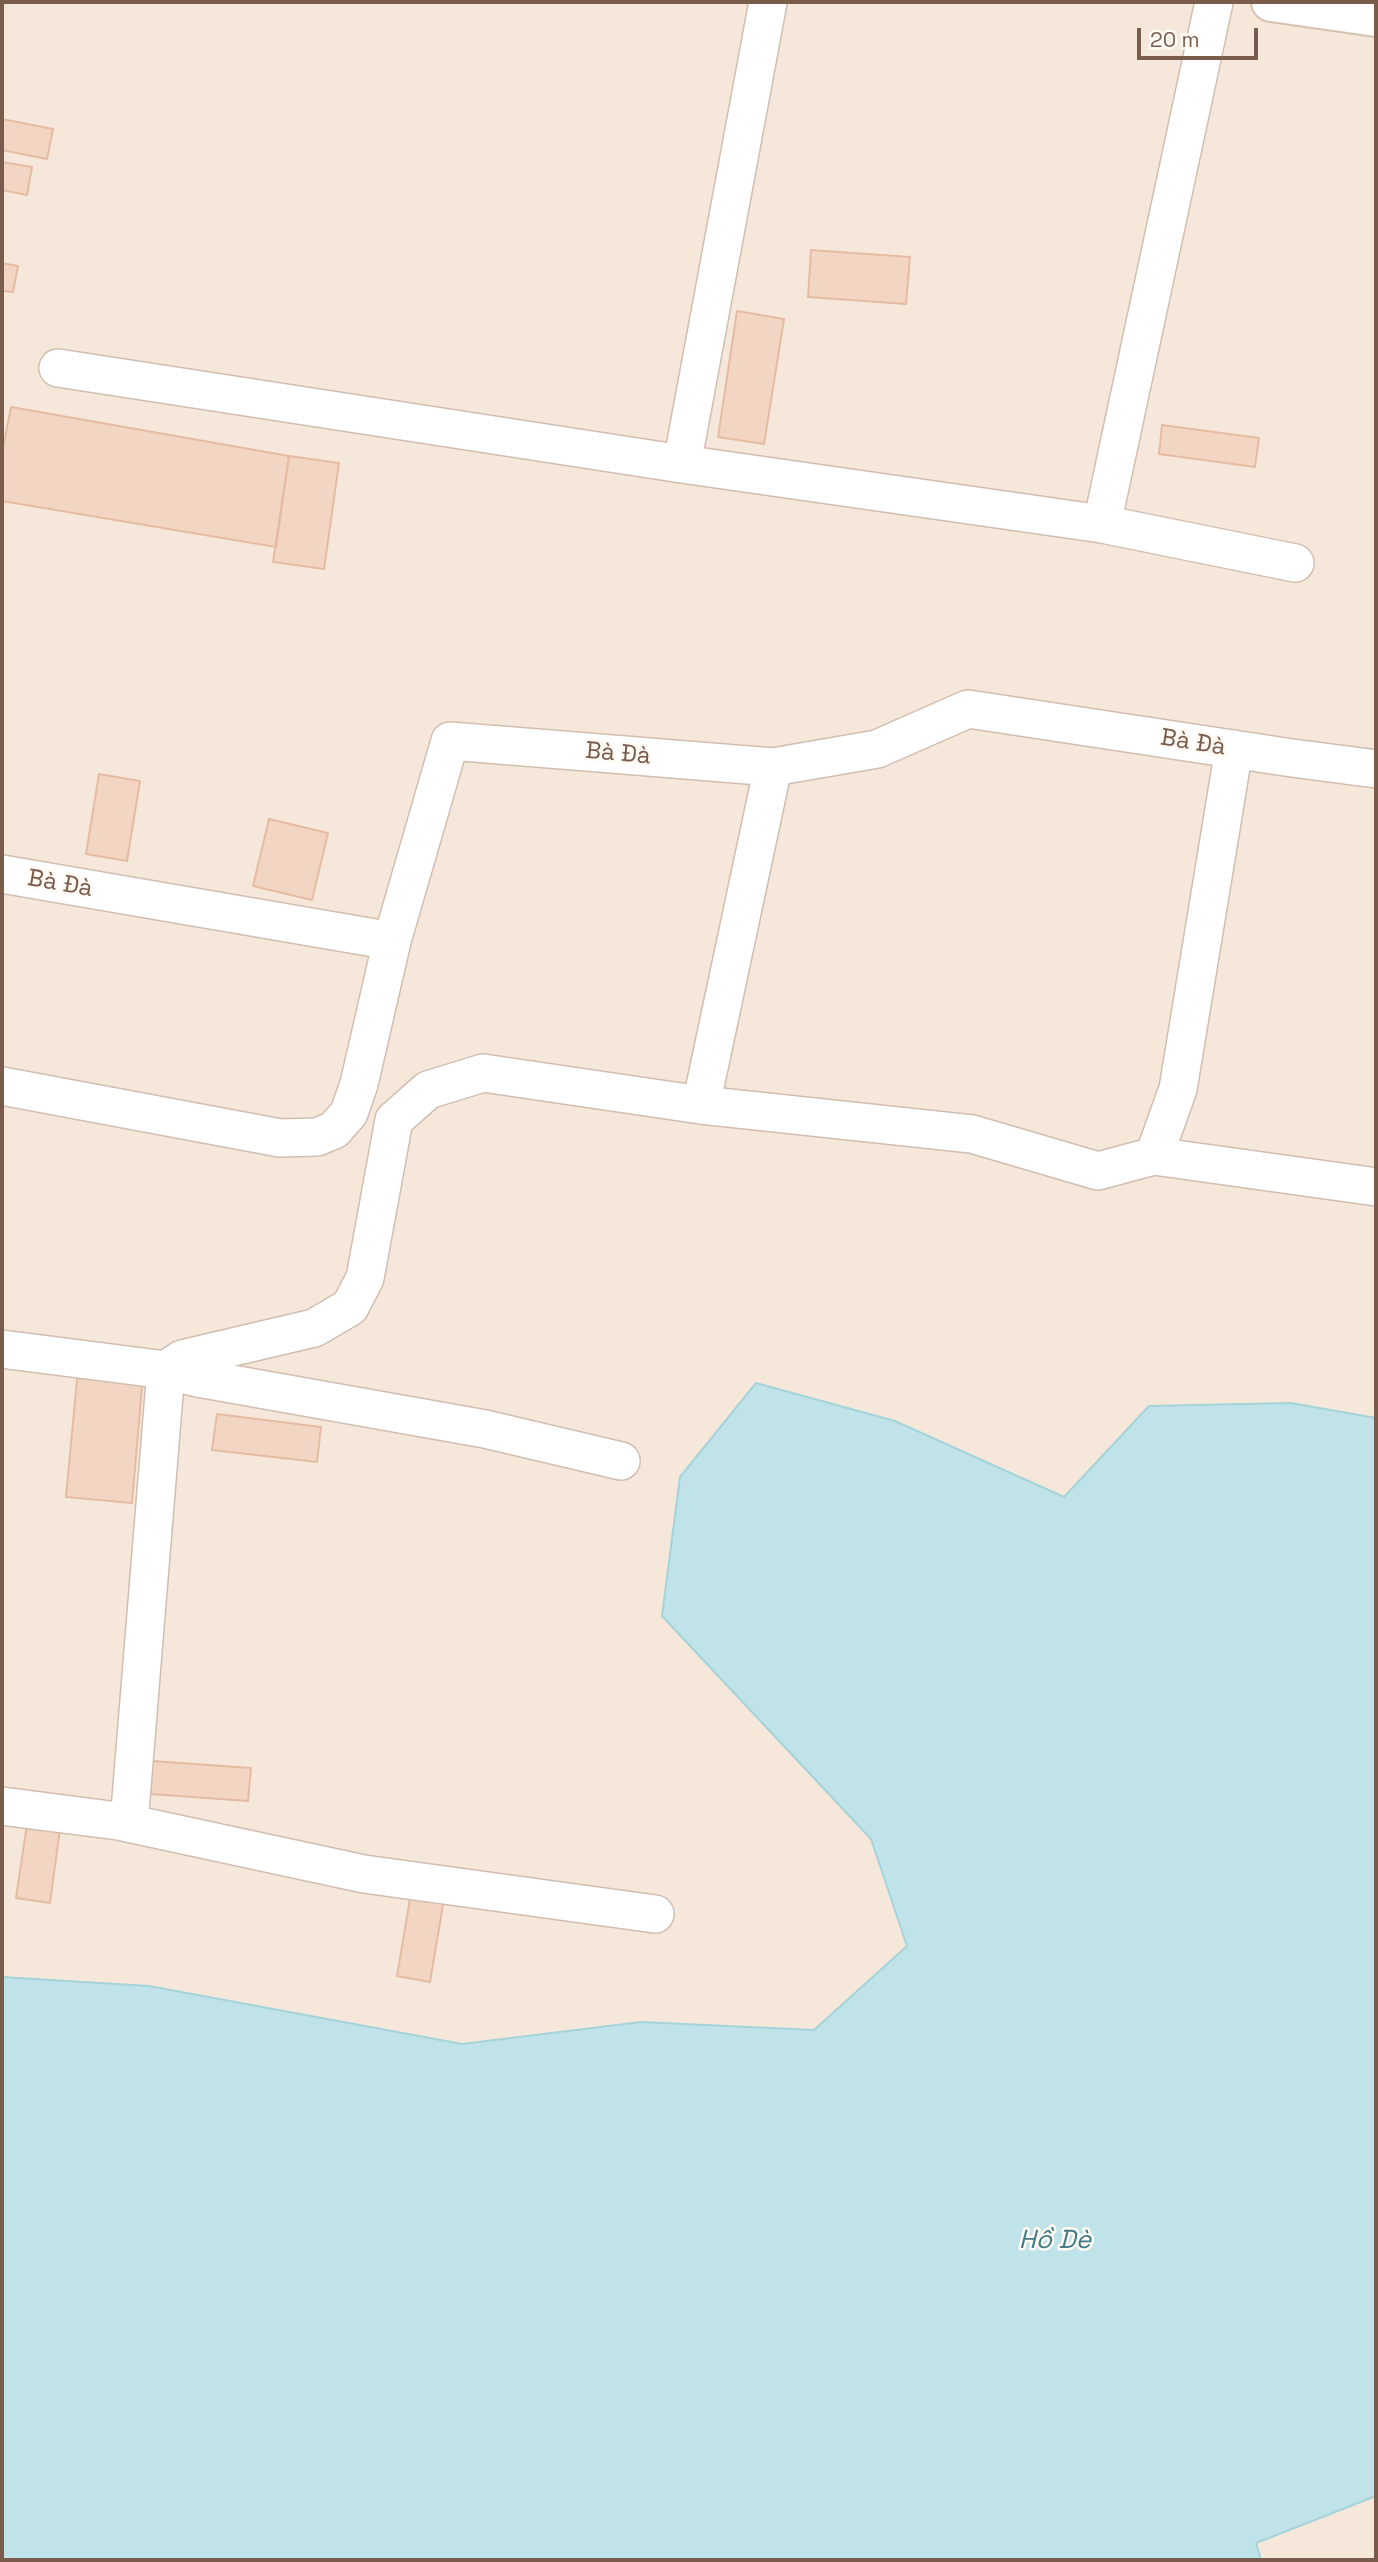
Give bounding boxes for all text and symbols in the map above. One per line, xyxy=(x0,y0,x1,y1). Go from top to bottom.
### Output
scale bar xyxy=(1140,14,1261,58)
text: 20 m xyxy=(1150,26,1200,53)
street label: Bà Đà xyxy=(1158,724,1228,762)
street label: Bà Đà xyxy=(584,737,652,771)
street label: Bà Đà xyxy=(25,864,95,904)
water label: Hồ Dè xyxy=(1019,2225,1091,2257)

